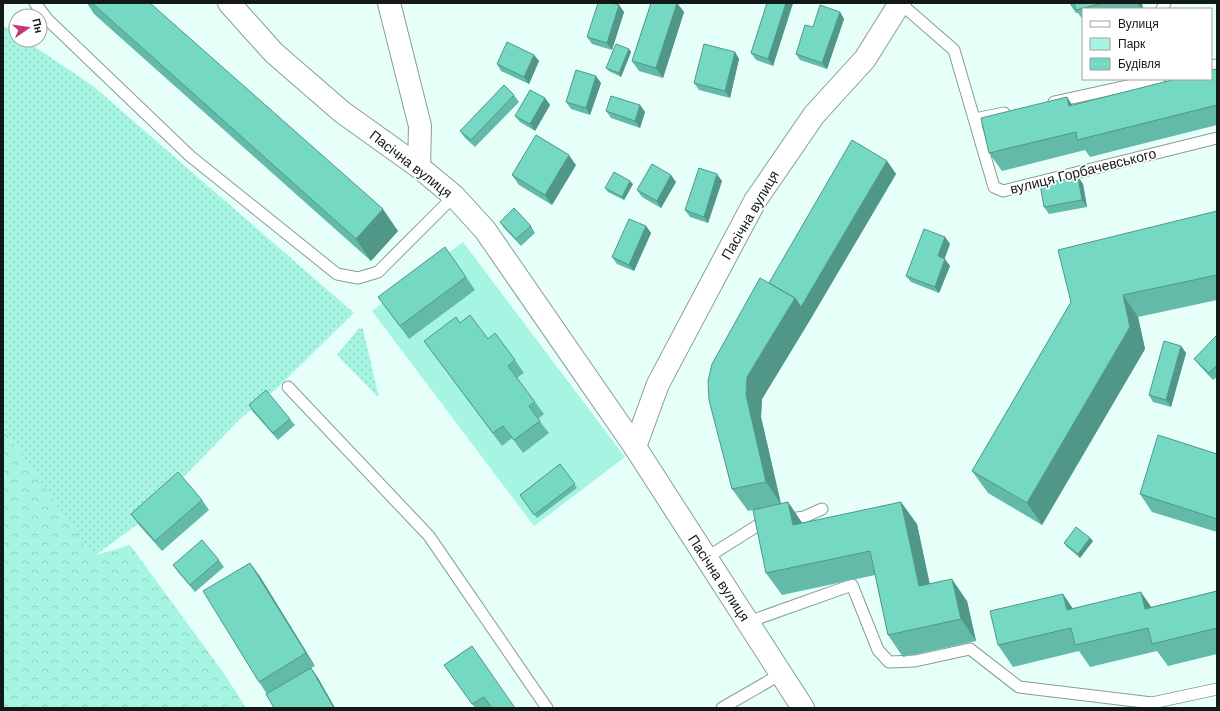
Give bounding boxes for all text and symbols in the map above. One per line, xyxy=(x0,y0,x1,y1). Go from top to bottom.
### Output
north arrow xyxy=(8,8,48,48)
legend xyxy=(1082,8,1212,80)
text: Пн xyxy=(30,17,45,34)
text: Вулиця xyxy=(1118,17,1159,31)
text: Парк xyxy=(1118,37,1146,51)
text: Будівля xyxy=(1118,57,1160,71)
street label: Пасічна вулиця xyxy=(367,127,455,201)
street label: вулиця Горбачевського xyxy=(1008,145,1158,197)
street label: Пасічна вулиця xyxy=(718,168,782,262)
street label: Пасічна вулиця xyxy=(685,532,753,624)

